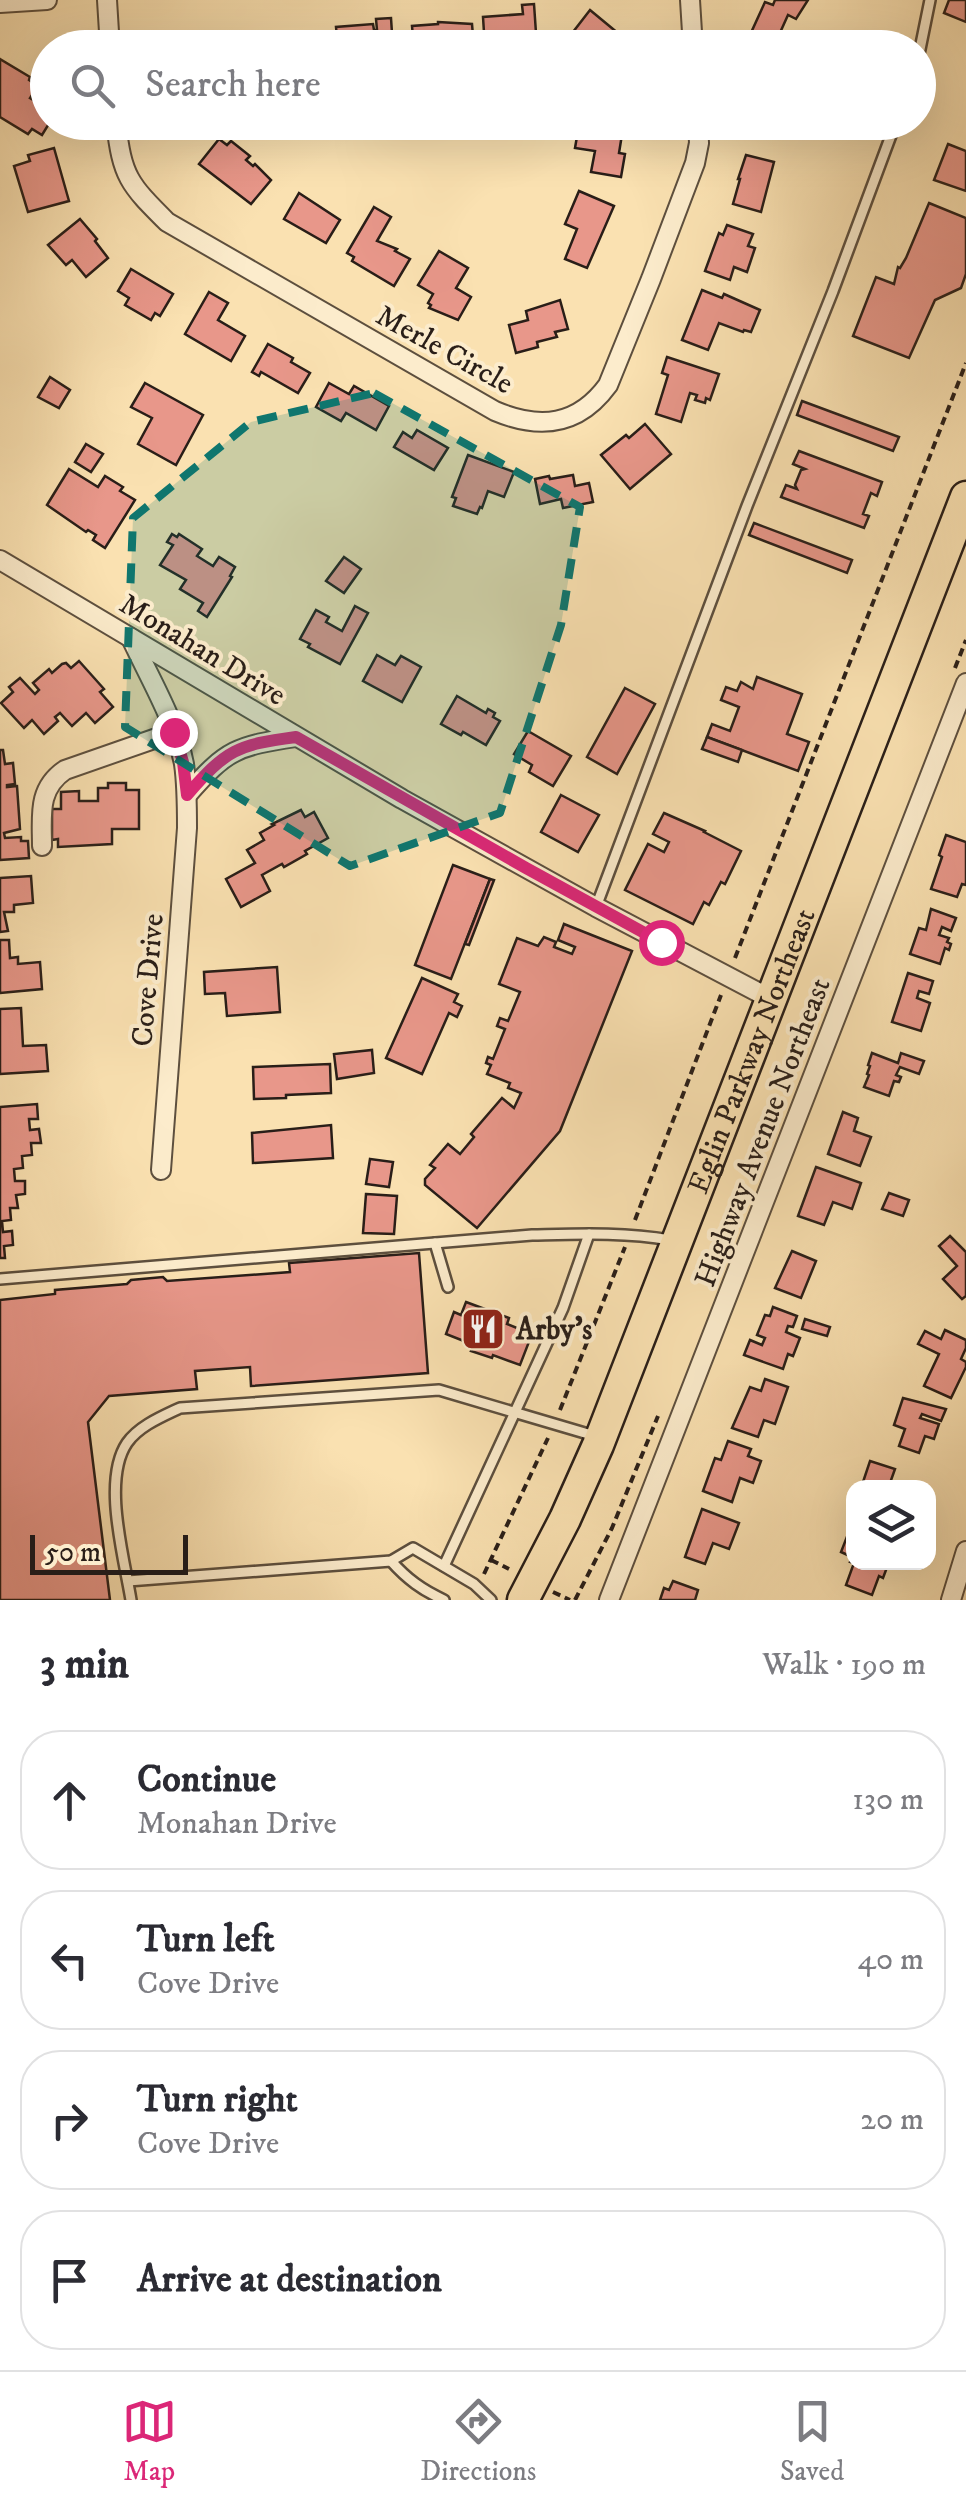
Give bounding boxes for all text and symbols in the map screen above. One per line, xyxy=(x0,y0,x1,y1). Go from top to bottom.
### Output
search box xyxy=(30,30,936,140)
icon: search xyxy=(65,58,120,113)
text: Search here xyxy=(145,61,321,109)
street label: Merle Circle xyxy=(369,298,519,403)
street label: Monahan Drive xyxy=(112,586,292,714)
route end xyxy=(152,710,198,756)
street label: Eglin Parkway Northeast xyxy=(680,904,824,1199)
street label: Cove Drive xyxy=(124,912,173,1048)
route start xyxy=(639,920,685,966)
street label: Highway Avenue Northeast xyxy=(687,973,839,1292)
restaurant icon: Arby's xyxy=(460,1306,506,1352)
place label: Arby's xyxy=(515,1312,592,1349)
map controls xyxy=(846,1480,936,1570)
button: layers xyxy=(846,1480,936,1570)
scale bar xyxy=(30,1530,188,1574)
text: 50 m xyxy=(45,1535,101,1570)
text: 3 min xyxy=(40,1639,129,1691)
text: Walk · 190 m xyxy=(762,1645,926,1685)
text: Continue xyxy=(137,1756,276,1804)
icon: ahead xyxy=(42,1773,97,1828)
text: 130 m xyxy=(852,1780,924,1820)
text: Monahan Drive xyxy=(137,1804,337,1844)
text: Turn left xyxy=(137,1916,275,1964)
icon: left xyxy=(42,1933,97,1988)
text: 40 m xyxy=(857,1940,924,1980)
text: Cove Drive xyxy=(137,1964,279,2004)
text: Turn right xyxy=(137,2076,298,2124)
icon: right xyxy=(42,2093,97,2148)
text: 20 m xyxy=(860,2100,924,2140)
text: Cove Drive xyxy=(137,2124,279,2164)
icon: arrive xyxy=(42,2253,97,2308)
text: Arrive at destination xyxy=(137,2256,442,2304)
tab: Map xyxy=(122,2394,177,2489)
tab: Directions xyxy=(420,2394,536,2489)
tab: Saved xyxy=(780,2394,844,2489)

